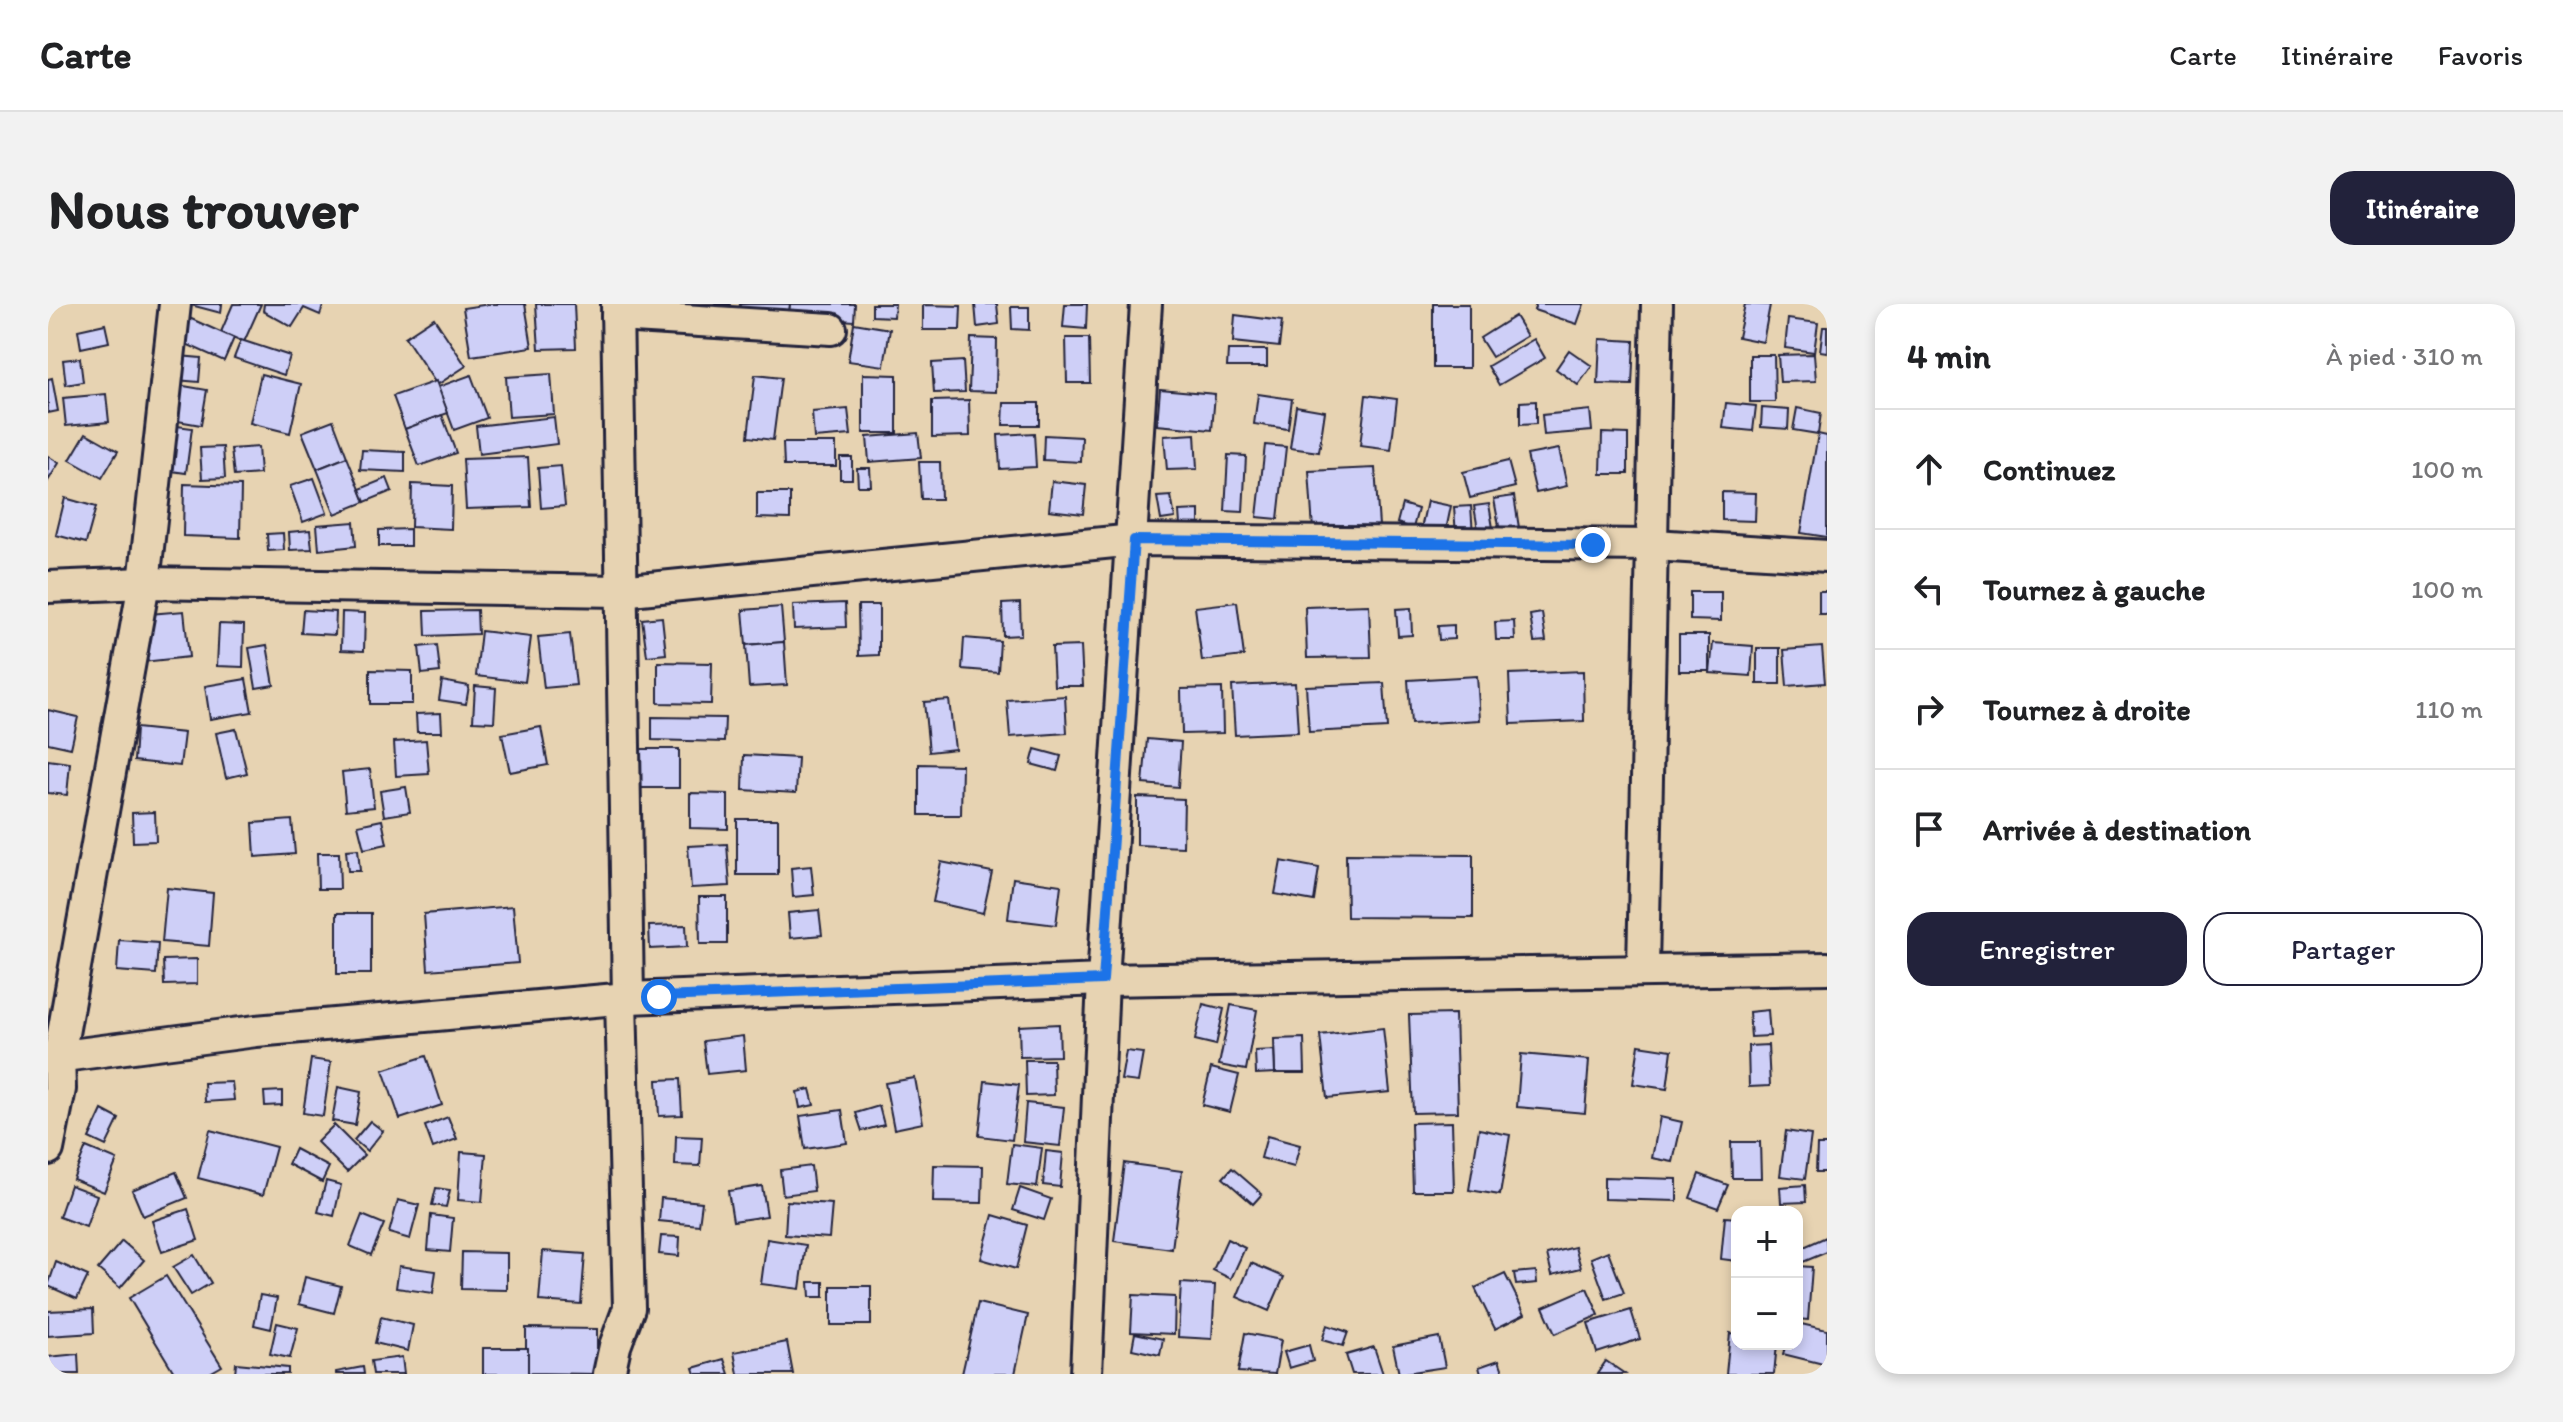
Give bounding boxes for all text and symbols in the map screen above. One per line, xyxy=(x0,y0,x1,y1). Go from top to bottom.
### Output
text: Carte xyxy=(40,32,132,78)
text: Carte xyxy=(2169,38,2237,72)
text: Itinéraire xyxy=(2281,38,2394,72)
text: Favoris xyxy=(2438,38,2523,72)
button: Itinéraire xyxy=(2330,171,2515,245)
text: Nous trouver xyxy=(48,175,358,242)
text: 4 min xyxy=(1907,336,1991,377)
text: À pied · 310 m xyxy=(2326,340,2483,372)
icon: ahead xyxy=(1907,447,1951,491)
text: Continuez xyxy=(1983,451,2115,488)
text: 100 m xyxy=(2411,453,2483,485)
route end xyxy=(1575,527,1611,563)
icon: left xyxy=(1907,567,1951,611)
text: Tournez à gauche xyxy=(1983,571,2205,608)
text: 100 m xyxy=(2411,573,2483,605)
icon: right xyxy=(1907,687,1951,731)
text: Tournez à droite xyxy=(1983,691,2191,728)
text: 110 m xyxy=(2415,693,2483,725)
icon: arrive xyxy=(1907,807,1951,851)
text: Arrivée à destination xyxy=(1983,811,2251,848)
button: Enregistrer xyxy=(1907,912,2187,986)
button: Partager xyxy=(2203,912,2483,986)
route start xyxy=(641,979,677,1015)
map controls xyxy=(1731,1206,1803,1350)
button: + xyxy=(1731,1206,1803,1278)
button: − xyxy=(1731,1278,1803,1350)

